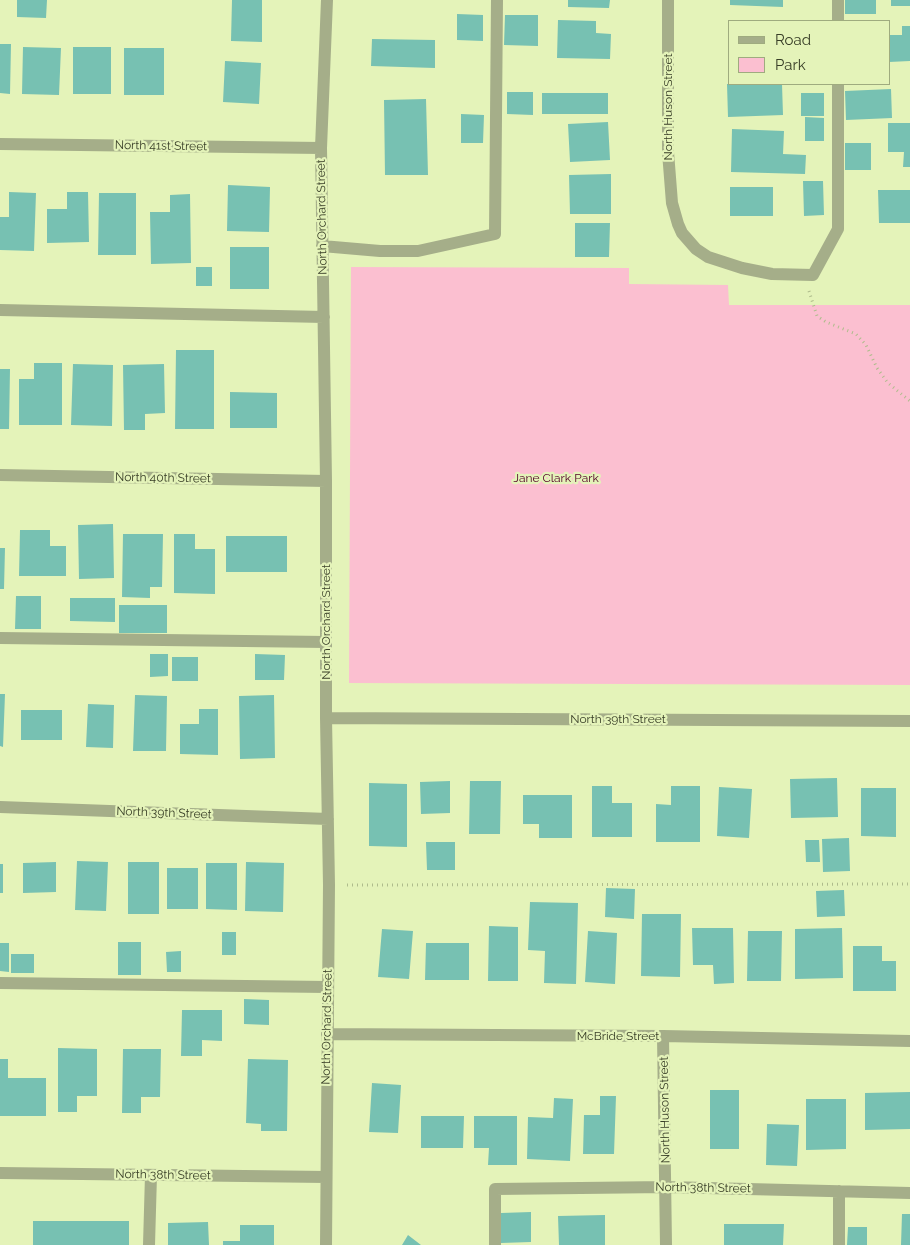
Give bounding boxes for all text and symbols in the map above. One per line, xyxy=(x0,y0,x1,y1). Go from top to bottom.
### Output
legend xyxy=(728,20,890,85)
text: Road xyxy=(775,31,811,49)
street label: North Huson Street xyxy=(661,54,675,160)
text: Park xyxy=(775,56,806,74)
street label: North 41st Street xyxy=(115,138,207,154)
street label: North Orchard Street xyxy=(314,159,330,275)
street label: North 40th Street xyxy=(115,470,211,486)
park label: Jane Clark Park xyxy=(513,471,599,485)
street label: North Orchard Street xyxy=(319,564,333,680)
street label: North 39th Street xyxy=(570,712,666,726)
street label: North 39th Street xyxy=(116,804,212,822)
street label: North Orchard Street xyxy=(319,969,335,1085)
street label: McBride Street xyxy=(577,1029,659,1043)
street label: North Huson Street xyxy=(657,1056,673,1164)
street label: North 38th Street xyxy=(115,1167,211,1183)
street label: North 38th Street xyxy=(655,1180,751,1196)

